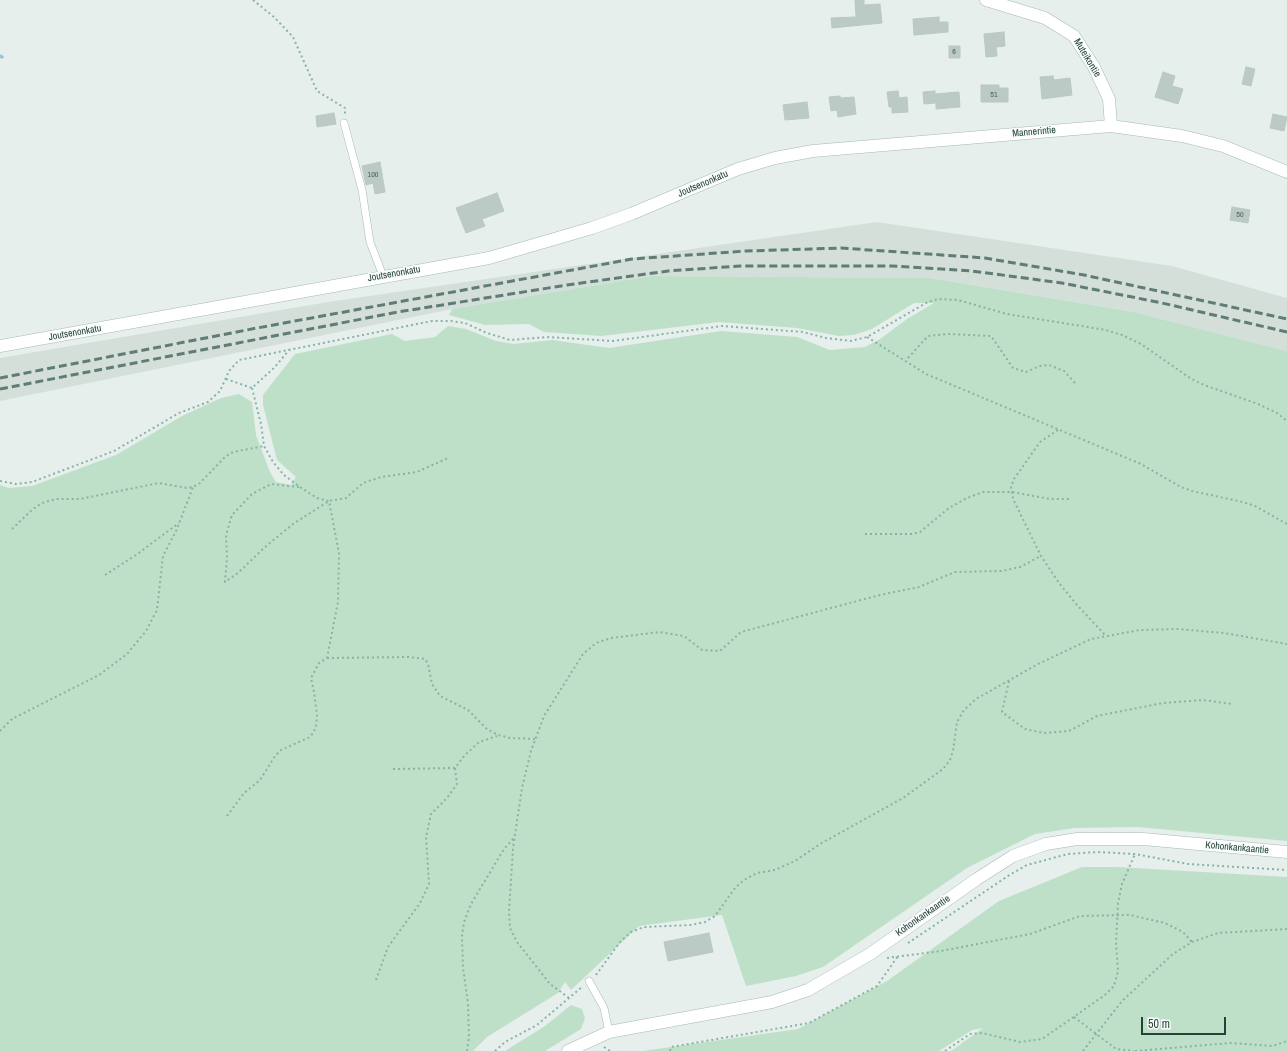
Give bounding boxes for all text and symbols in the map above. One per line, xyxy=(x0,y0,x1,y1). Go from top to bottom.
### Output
street label: Muteikontie xyxy=(1071,37,1103,79)
house number: 6 xyxy=(952,47,956,57)
house number: 51 xyxy=(990,90,998,100)
street label: Mannerintie xyxy=(1012,124,1056,140)
street label: Joutsenonkatu xyxy=(676,168,730,200)
house number: 100 xyxy=(368,170,378,180)
house number: 50 xyxy=(1236,210,1244,220)
street label: Joutsenonkatu xyxy=(367,263,421,285)
street label: Joutsenonkatu xyxy=(48,322,102,344)
street label: Kohonkankaantie xyxy=(1205,839,1269,857)
street label: Kohonkankaantie xyxy=(893,893,953,939)
scale bar xyxy=(1143,1009,1228,1035)
text: 50 m xyxy=(1148,1016,1170,1032)

